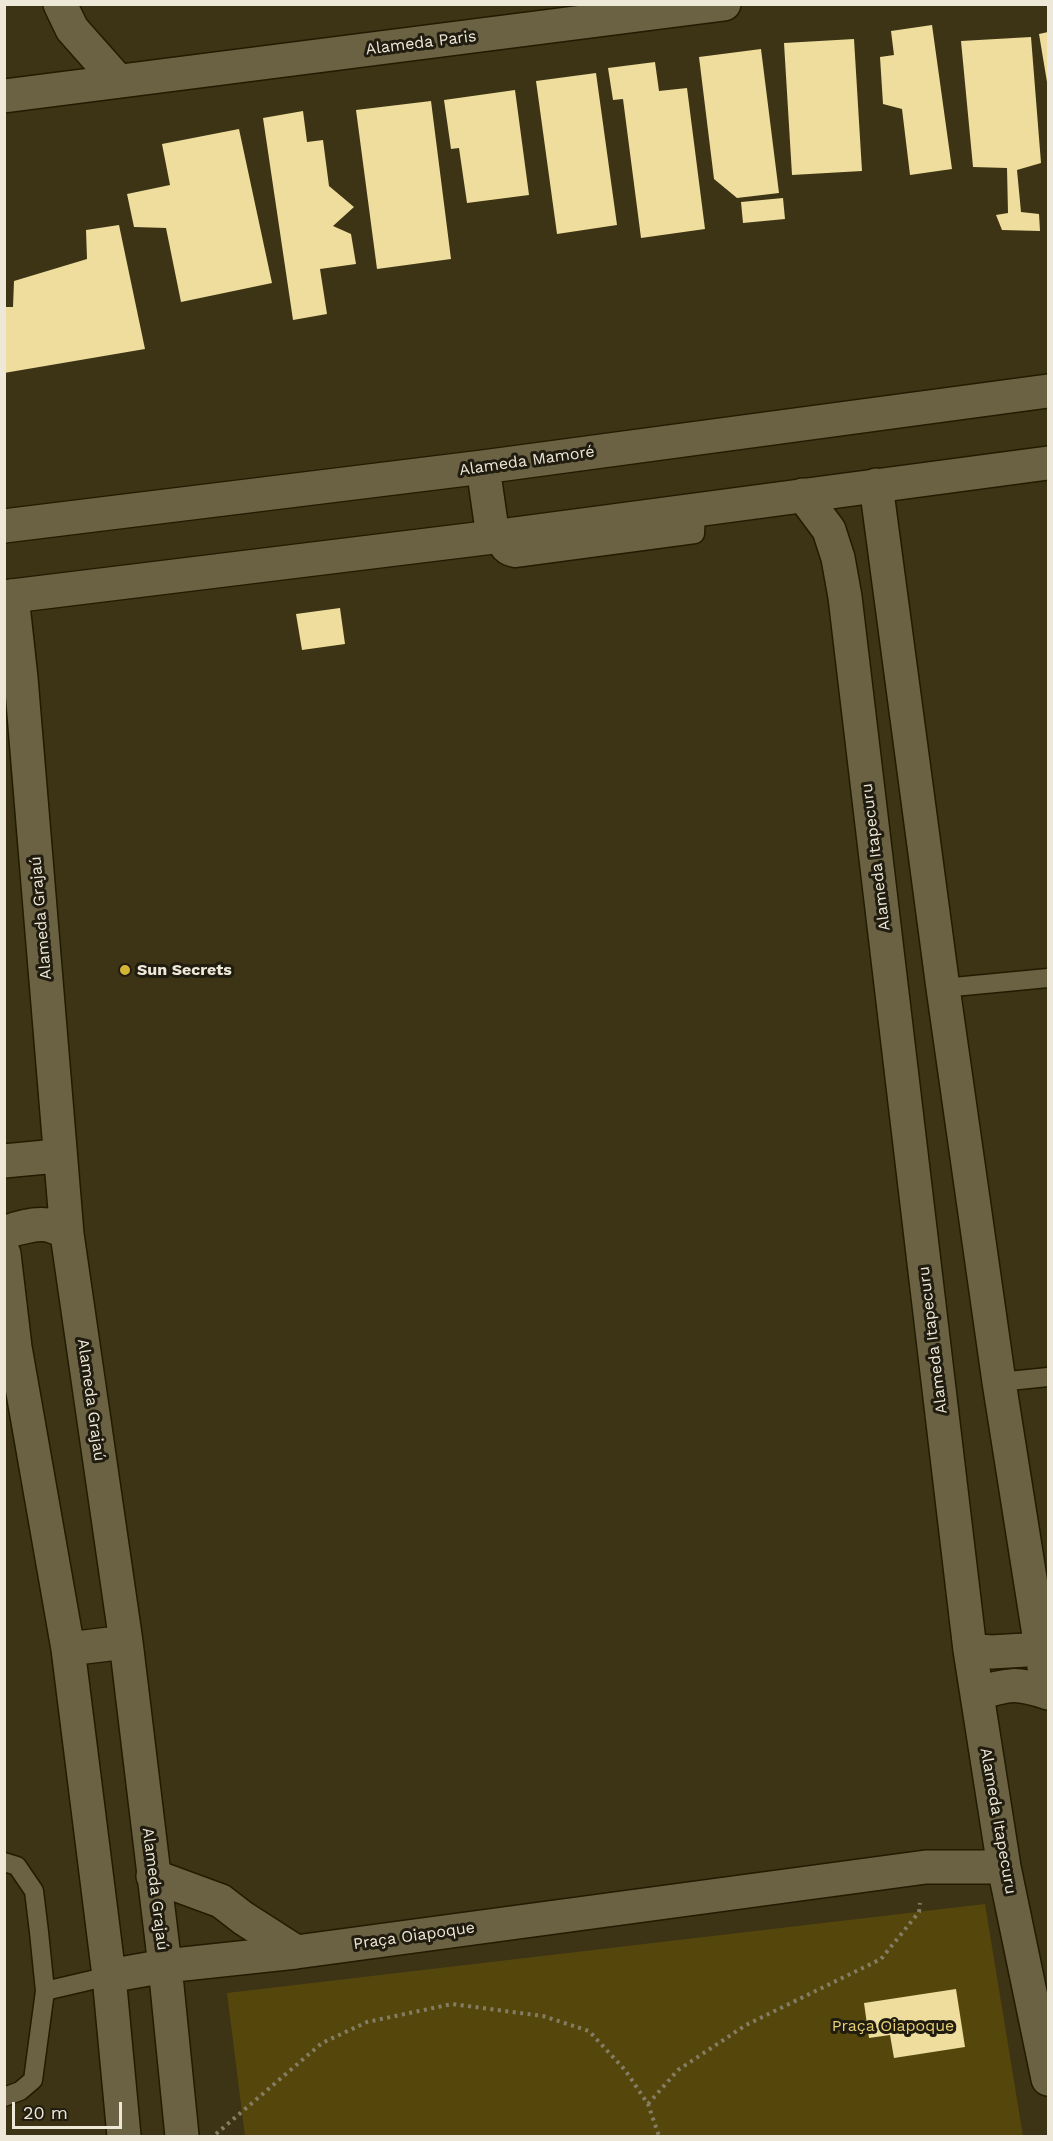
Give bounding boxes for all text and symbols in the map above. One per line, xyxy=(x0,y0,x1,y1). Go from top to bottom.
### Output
street label: Alameda Paris xyxy=(364,27,478,59)
street label: Alameda Mamoré xyxy=(458,442,596,480)
street label: Alameda Itapecuru xyxy=(857,782,895,932)
street label: Alameda Grajaú xyxy=(26,856,56,980)
place label: Sun Secrets xyxy=(137,960,232,980)
marker: Sun Secrets xyxy=(118,963,132,977)
street label: Alameda Itapecuru xyxy=(914,1265,952,1415)
street label: Alameda Grajaú xyxy=(73,1337,109,1463)
street label: Alameda Itapecuru xyxy=(976,1746,1020,1896)
street label: Alameda Grajaú xyxy=(138,1826,172,1952)
street label: Praça Oiapoque xyxy=(352,1918,476,1954)
park label: Praça Oiapoque xyxy=(832,2016,954,2036)
scale bar xyxy=(15,2090,124,2128)
text: 20 m xyxy=(23,2102,68,2123)

